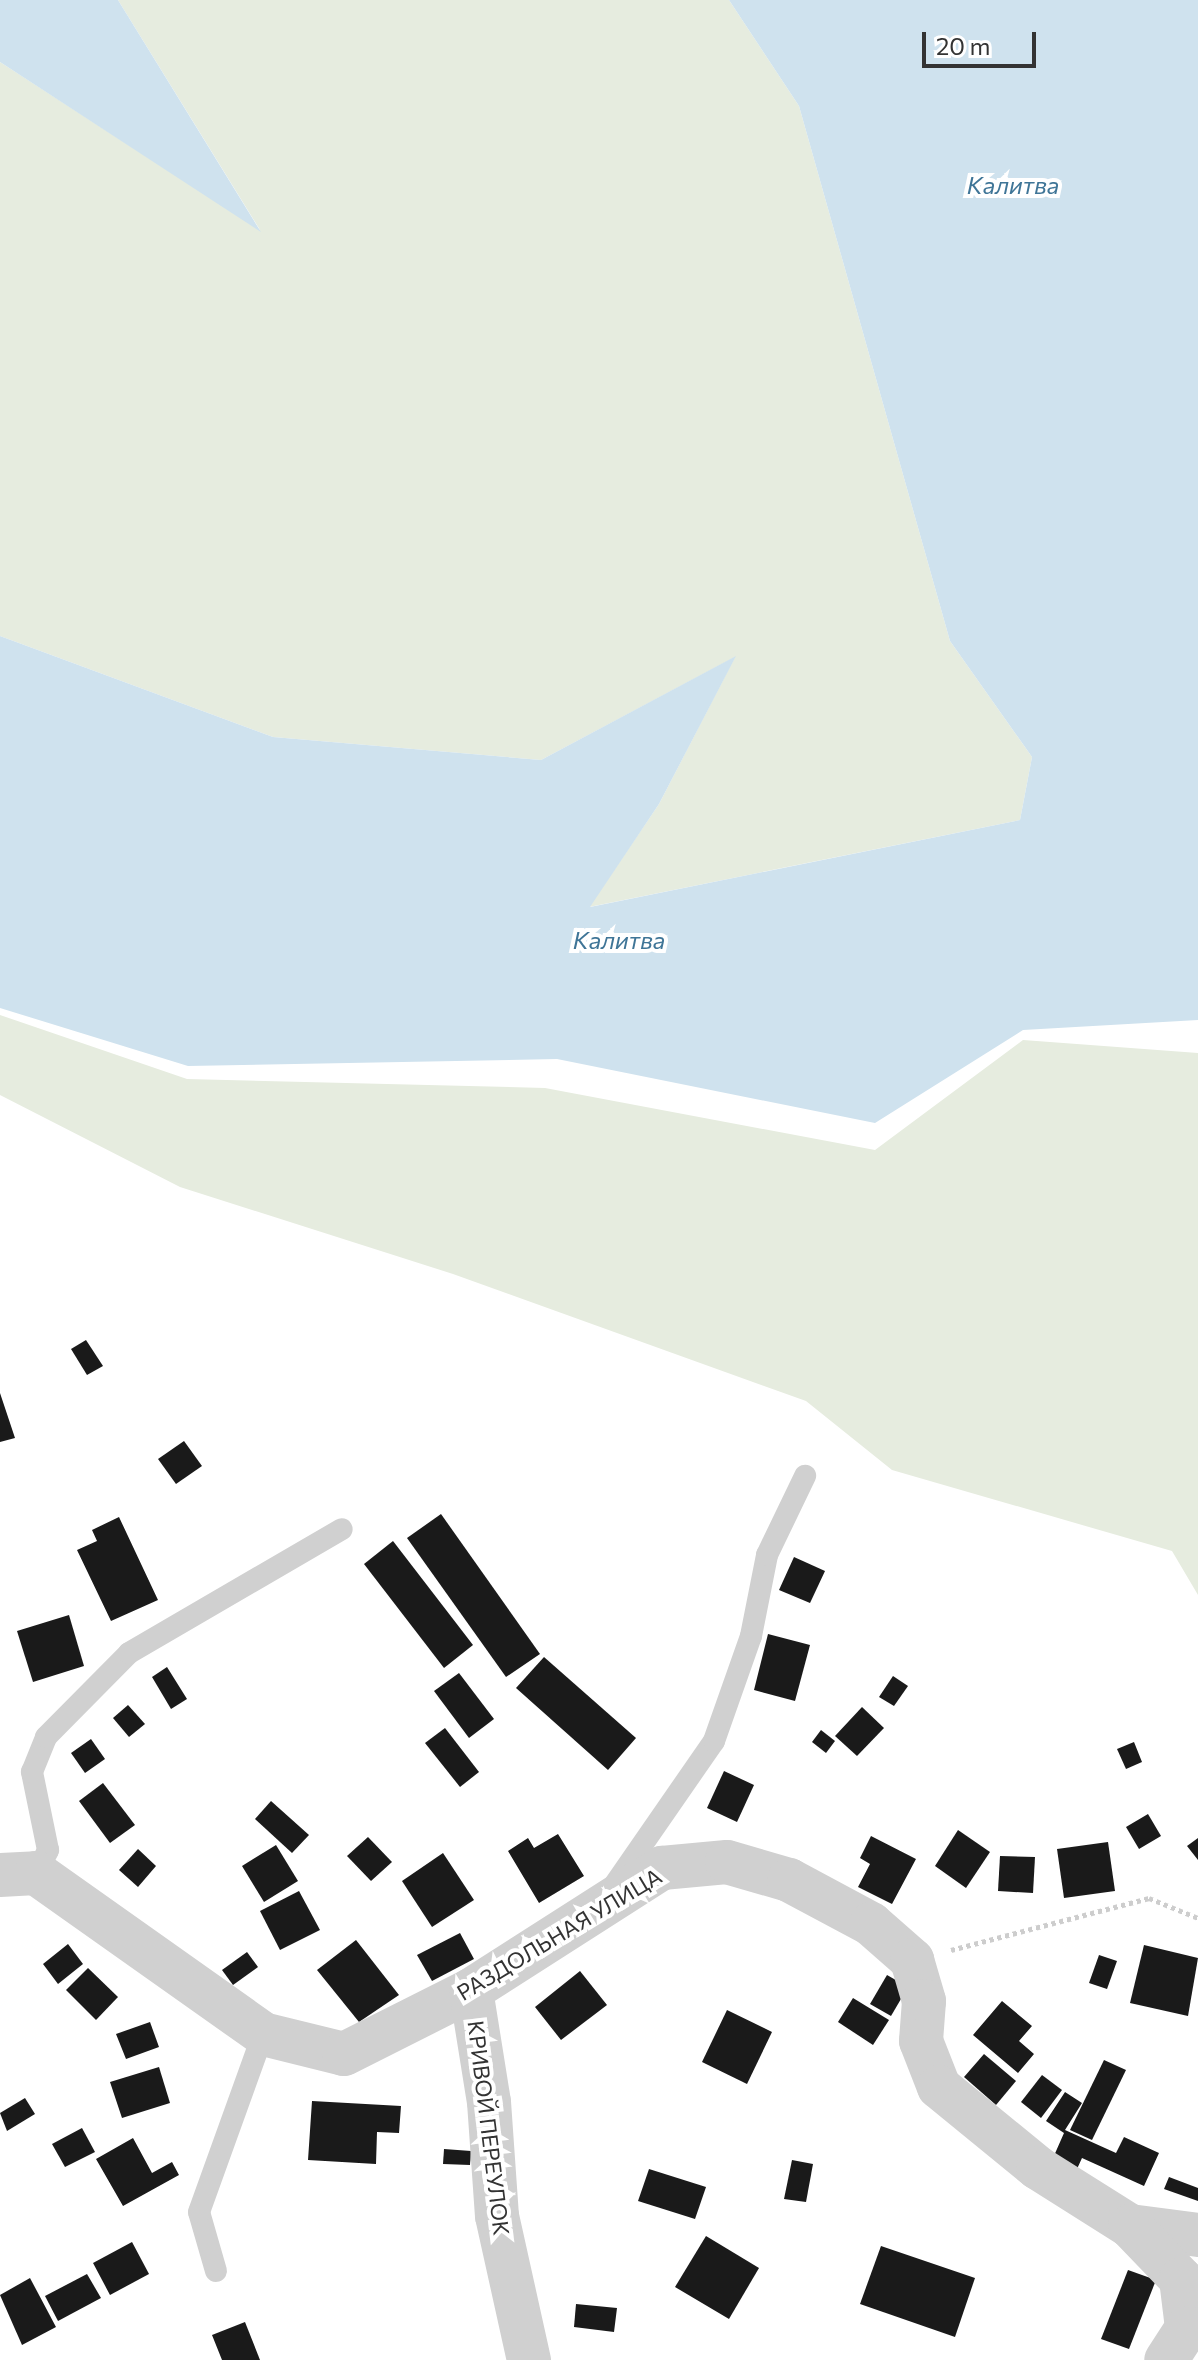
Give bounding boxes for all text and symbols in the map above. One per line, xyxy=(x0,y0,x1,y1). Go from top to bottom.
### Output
scale bar xyxy=(926,16,1040,66)
text: 20 m xyxy=(936,31,990,60)
water label: Калитва xyxy=(967,171,1059,199)
water label: Калитва xyxy=(573,926,665,954)
street label: РАЗДОЛЬНАЯ УЛИЦА xyxy=(452,1862,666,2006)
street label: КРИВОЙ ПЕРЕУЛОК xyxy=(463,2019,515,2237)

